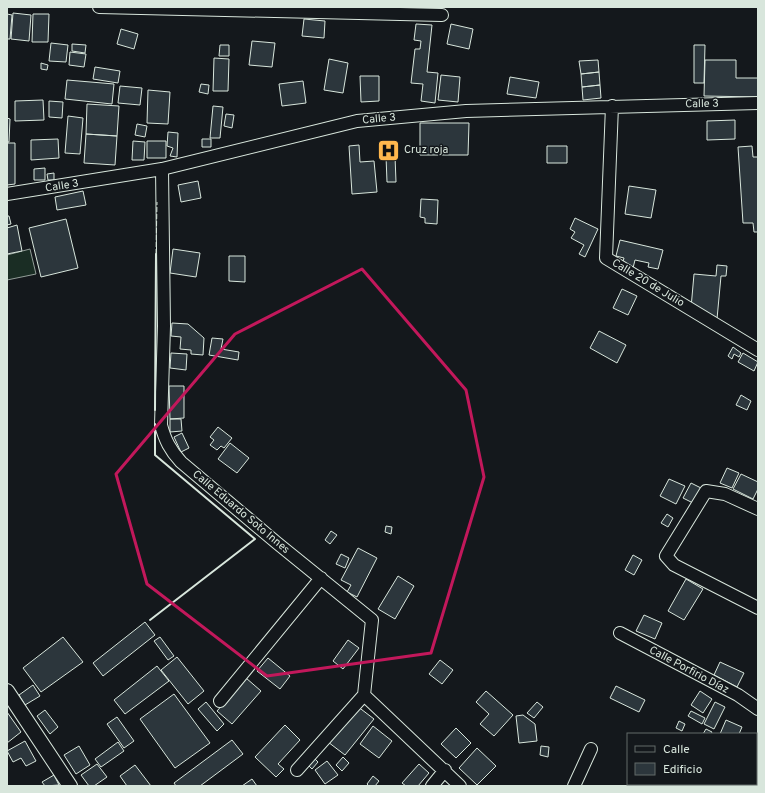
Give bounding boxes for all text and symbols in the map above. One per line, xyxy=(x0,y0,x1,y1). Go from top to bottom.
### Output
street label: Calle 3 xyxy=(685,97,719,111)
street label: Calle 3 xyxy=(362,111,396,127)
hospital icon: Cruz roja xyxy=(376,137,402,163)
place label: Cruz roja xyxy=(404,143,449,157)
street label: Calle 3 xyxy=(44,176,80,196)
street label: Calle 20 de Julio xyxy=(609,256,687,310)
street label: Calle Eduardo Soto Innes xyxy=(190,467,292,557)
street label: Calle Porfirio Díaz xyxy=(647,643,731,697)
legend xyxy=(627,733,757,785)
text: Calle xyxy=(663,742,690,758)
text: Edificio xyxy=(663,762,703,778)

